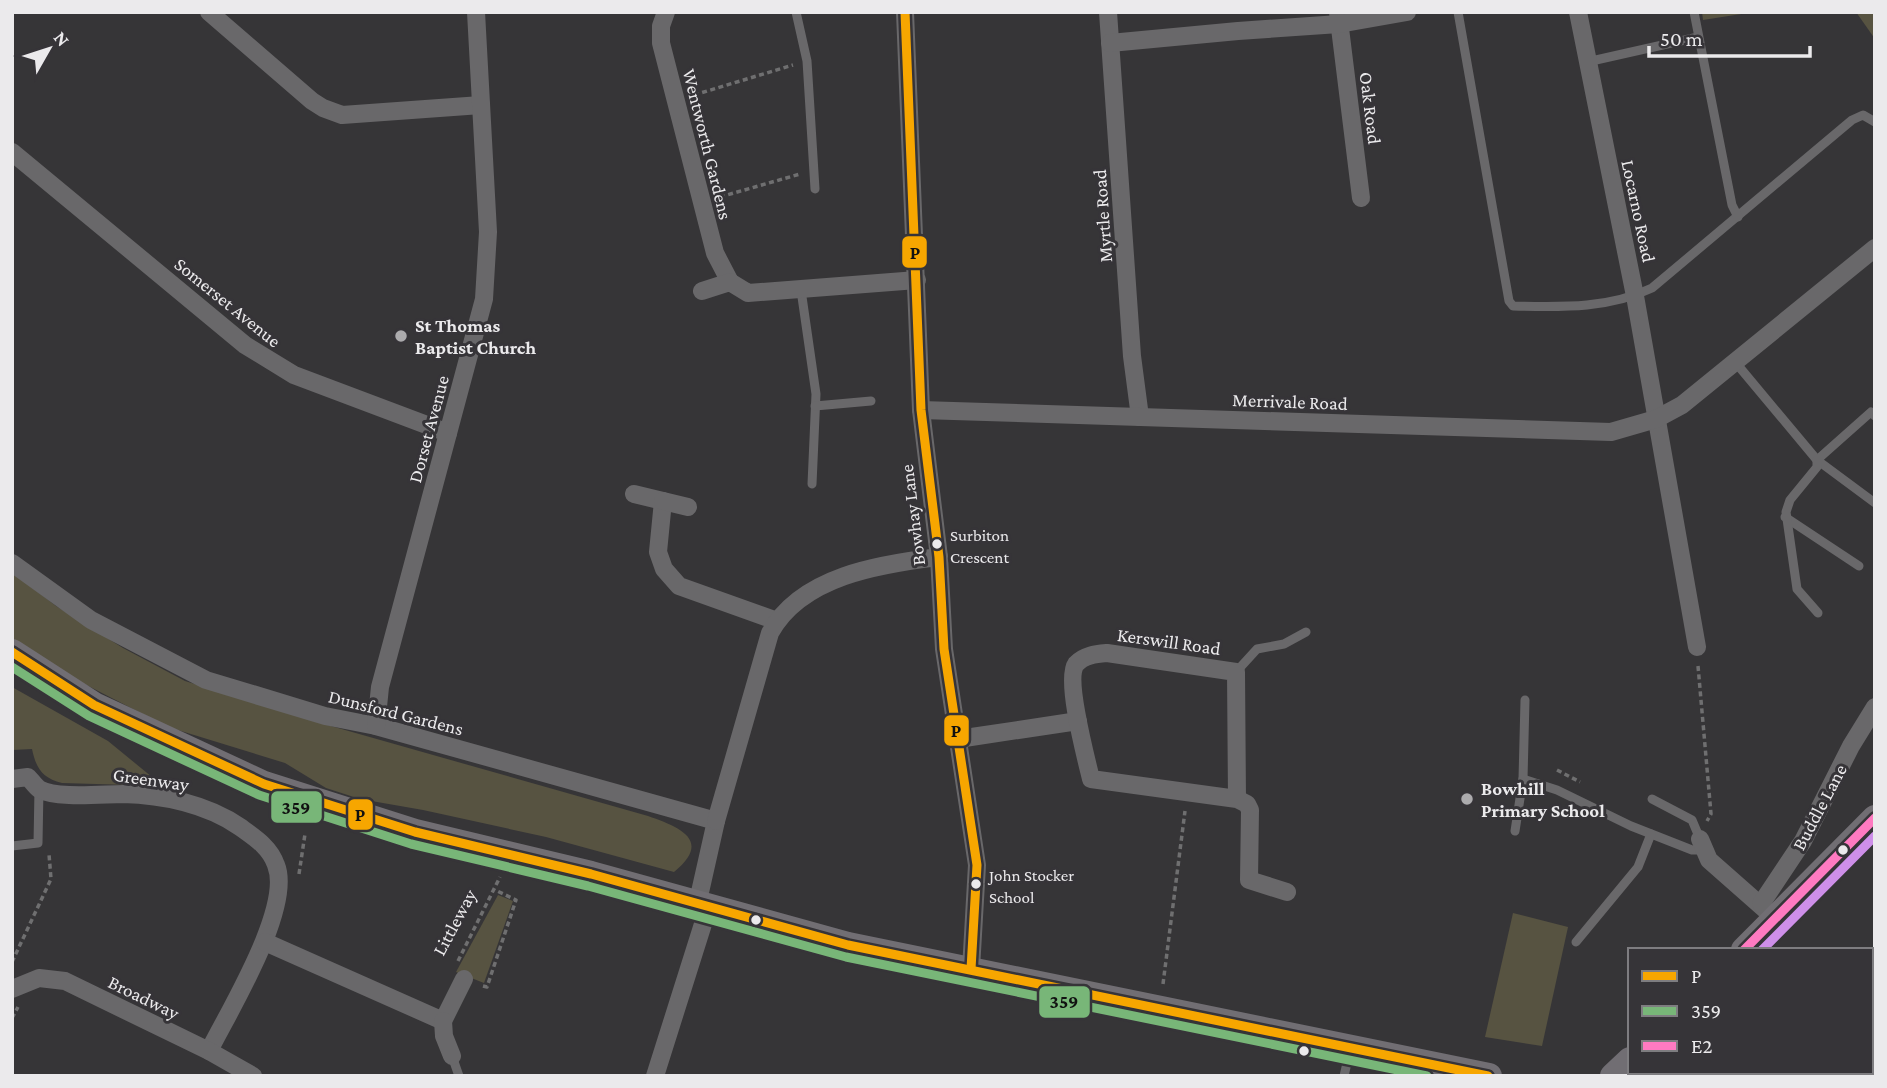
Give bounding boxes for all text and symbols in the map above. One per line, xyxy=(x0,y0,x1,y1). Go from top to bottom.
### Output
north arrow xyxy=(14,14,84,84)
scale bar xyxy=(1649,14,1810,58)
text: N xyxy=(50,27,74,50)
text: 50 m xyxy=(1660,27,1703,51)
street label: Wentworth Gardens xyxy=(679,67,736,222)
street label: Oak Road xyxy=(1356,71,1385,145)
street label: Locarno Road xyxy=(1617,158,1660,264)
street label: Myrtle Road xyxy=(1089,169,1116,263)
line badge: P xyxy=(901,235,928,269)
text: P xyxy=(910,242,920,263)
street label: Somerset Avenue xyxy=(170,253,285,352)
place label: St Thomas Baptist Church xyxy=(415,315,536,358)
marker: St Thomas Baptist Church xyxy=(393,328,409,344)
street label: Dorset Avenue xyxy=(404,373,453,485)
street label: Merrivale Road xyxy=(1232,389,1348,414)
street label: Bowhay Lane xyxy=(896,463,929,567)
place label: Surbiton Crescent xyxy=(950,526,1009,567)
marker: Surbiton Crescent xyxy=(930,537,944,551)
street label: Kerswill Road xyxy=(1116,624,1222,659)
street label: Dunsford Gardens xyxy=(326,686,466,739)
line badge: P xyxy=(943,714,970,747)
text: P xyxy=(951,720,961,741)
street label: Buddle Lane xyxy=(1788,761,1851,854)
street label: Greenway xyxy=(112,764,191,795)
place label: Bowhill Primary School xyxy=(1481,778,1605,821)
line badge: 359 xyxy=(270,790,323,824)
marker: Bowhill Primary School xyxy=(1459,791,1475,807)
text: 359 xyxy=(282,797,310,818)
line badge: P xyxy=(347,798,374,831)
text: P xyxy=(355,804,365,825)
unlabelled marker xyxy=(1836,843,1850,857)
place label: John Stocker School xyxy=(987,866,1074,907)
marker: John Stocker School xyxy=(969,877,983,891)
street label: Littleway xyxy=(428,885,481,959)
unlabelled marker xyxy=(749,913,763,927)
legend xyxy=(1628,948,1873,1074)
text: P xyxy=(1691,964,1702,988)
street label: Broadway xyxy=(105,971,183,1024)
line badge: 359 xyxy=(1038,985,1091,1019)
text: 359 xyxy=(1050,991,1078,1012)
text: 359 xyxy=(1691,999,1721,1023)
text: E2 xyxy=(1691,1034,1712,1058)
unlabelled marker xyxy=(1297,1044,1311,1058)

